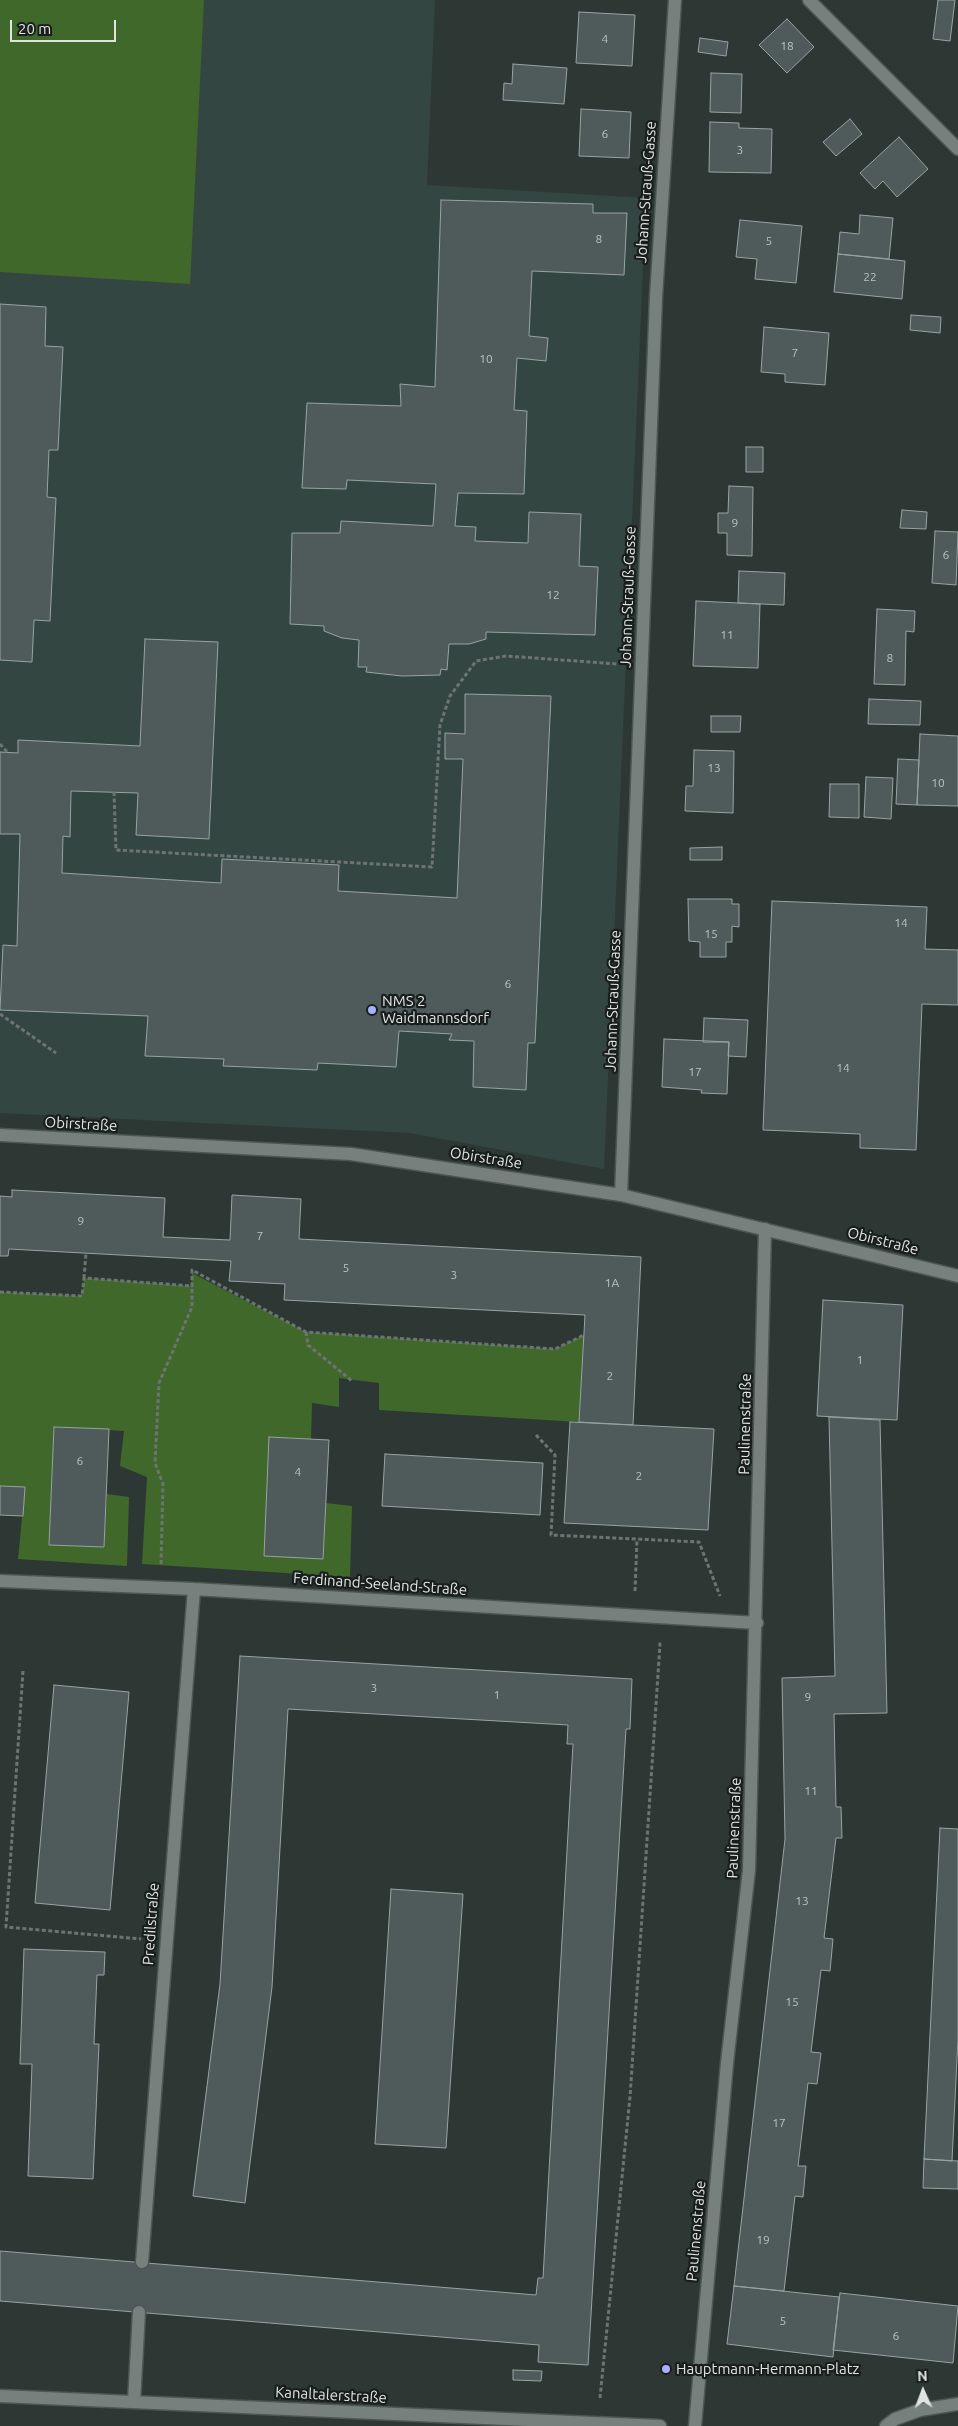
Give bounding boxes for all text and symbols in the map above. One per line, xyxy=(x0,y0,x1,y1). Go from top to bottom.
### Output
scale bar xyxy=(12,10,119,42)
text: 20 m xyxy=(18,20,51,37)
house number: 4 xyxy=(602,32,608,46)
house number: 18 xyxy=(780,39,794,53)
street label: Johann-Strauß-Gasse xyxy=(632,121,660,263)
house number: 6 xyxy=(602,127,608,141)
house number: 3 xyxy=(737,143,743,157)
house number: 8 xyxy=(596,232,602,246)
house number: 5 xyxy=(766,234,772,248)
house number: 22 xyxy=(863,270,877,284)
house number: 7 xyxy=(792,346,798,360)
house number: 10 xyxy=(479,352,493,366)
house number: 9 xyxy=(732,516,738,530)
street label: Johann-Strauß-Gasse xyxy=(617,526,639,668)
house number: 6 xyxy=(943,548,949,562)
house number: 12 xyxy=(546,588,560,602)
house number: 11 xyxy=(720,628,734,642)
house number: 8 xyxy=(887,651,893,665)
house number: 13 xyxy=(707,761,721,775)
house number: 10 xyxy=(931,776,945,790)
house number: 14 xyxy=(894,916,908,930)
house number: 15 xyxy=(704,927,718,941)
street label: Johann-Strauß-Gasse xyxy=(602,930,624,1072)
house number: 6 xyxy=(505,977,511,991)
place label: NMS 2 Waidmannsdorf xyxy=(382,992,489,1027)
marker: NMS 2 Waidmannsdorf xyxy=(366,1004,378,1016)
house number: 14 xyxy=(836,1061,850,1075)
house number: 17 xyxy=(688,1065,702,1079)
street label: Obirstraße xyxy=(44,1113,118,1135)
street label: Obirstraße xyxy=(449,1143,523,1173)
house number: 9 xyxy=(78,1214,84,1228)
street label: Obirstraße xyxy=(845,1223,921,1259)
house number: 7 xyxy=(257,1229,263,1243)
house number: 5 xyxy=(343,1261,349,1275)
house number: 3 xyxy=(451,1268,457,1282)
house number: 1A xyxy=(605,1276,619,1290)
house number: 1 xyxy=(857,1353,863,1367)
house number: 2 xyxy=(607,1369,613,1383)
street label: Paulinenstraße xyxy=(735,1373,755,1475)
house number: 6 xyxy=(77,1454,83,1468)
house number: 4 xyxy=(295,1465,301,1479)
house number: 2 xyxy=(636,1469,642,1483)
street label: Ferdinand-Seeland-Straße xyxy=(292,1569,468,1599)
house number: 3 xyxy=(371,1681,377,1695)
house number: 1 xyxy=(494,1688,500,1702)
house number: 9 xyxy=(805,1690,811,1704)
street label: Paulinenstraße xyxy=(723,1777,745,1879)
house number: 11 xyxy=(804,1784,818,1798)
street label: Predilstraße xyxy=(139,1882,163,1966)
house number: 13 xyxy=(795,1894,809,1908)
house number: 15 xyxy=(785,1995,799,2009)
house number: 17 xyxy=(772,2116,786,2130)
street label: Paulinenstraße xyxy=(683,2180,709,2282)
house number: 19 xyxy=(756,2233,770,2247)
house number: 5 xyxy=(780,2314,786,2328)
house number: 6 xyxy=(893,2329,899,2343)
place label: Hauptmann-Hermann-Platz xyxy=(676,2360,859,2378)
marker: Hauptmann-Hermann-Platz xyxy=(660,2363,672,2375)
north arrow xyxy=(898,2366,948,2416)
text: N xyxy=(917,2368,928,2384)
street label: Kanaltalerstraße xyxy=(275,2383,387,2407)

